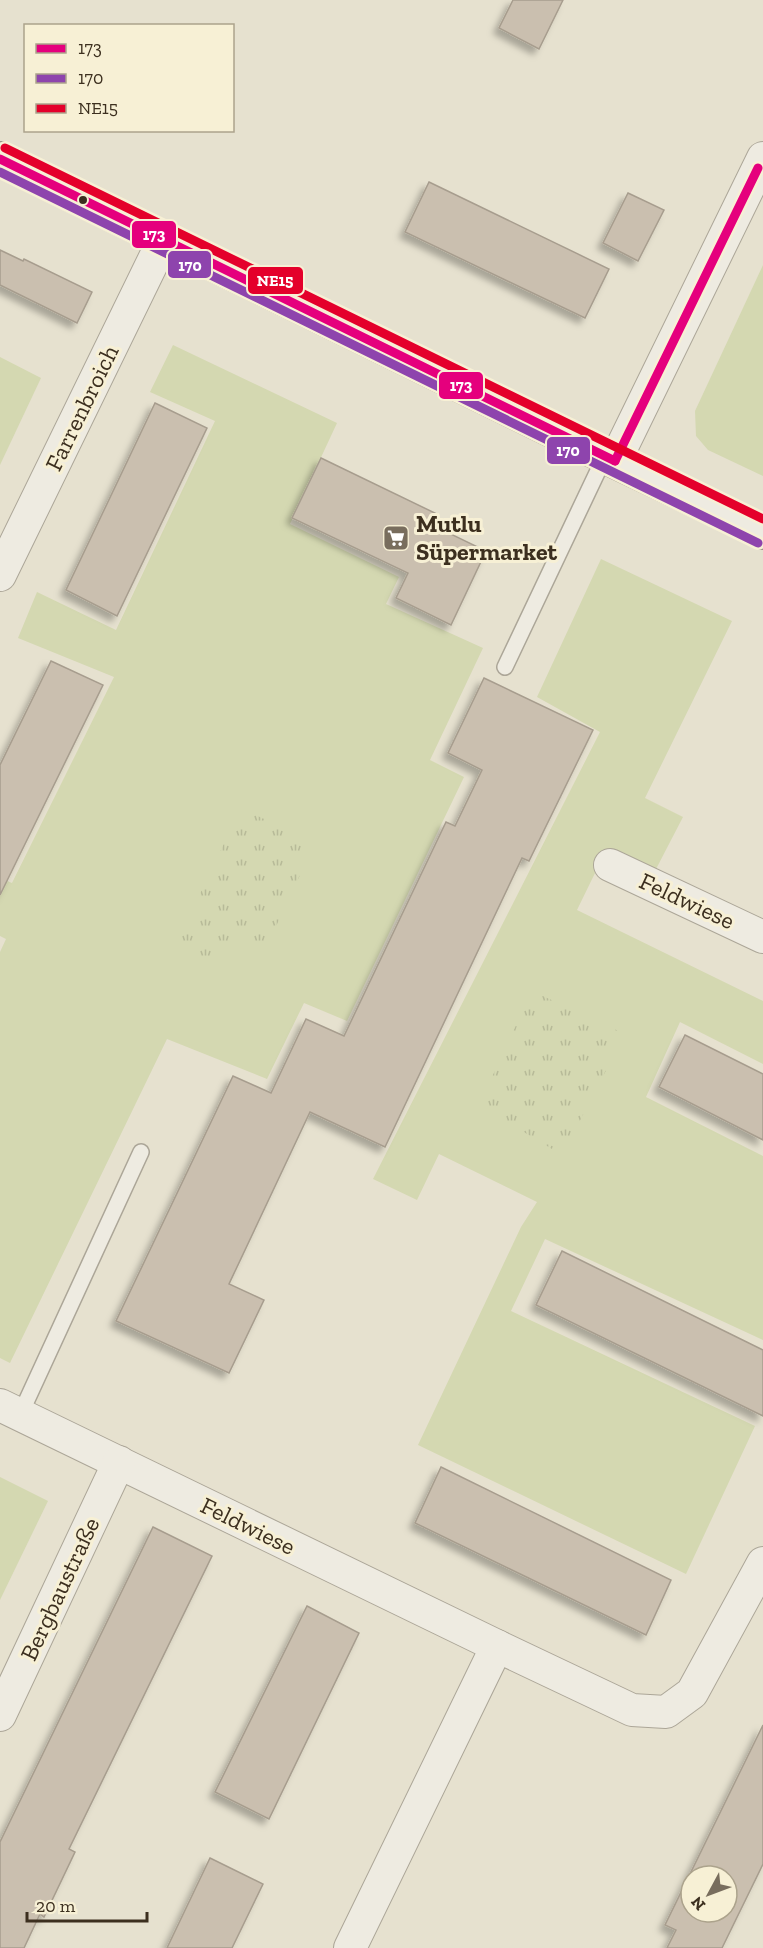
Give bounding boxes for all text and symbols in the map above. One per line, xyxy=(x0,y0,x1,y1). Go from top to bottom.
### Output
legend xyxy=(24,24,234,132)
text: 173 xyxy=(78,37,102,59)
text: 170 xyxy=(78,67,103,89)
text: NE15 xyxy=(78,97,118,119)
unlabelled marker xyxy=(77,194,89,206)
line badge: 173 xyxy=(131,220,177,249)
text: 173 xyxy=(143,225,166,244)
line badge: 170 xyxy=(167,250,212,279)
text: 170 xyxy=(178,256,202,275)
line badge: NE15 xyxy=(247,266,304,295)
text: NE15 xyxy=(257,271,293,290)
street label: Farrenbroich xyxy=(39,340,125,475)
line badge: 173 xyxy=(438,371,484,400)
text: 173 xyxy=(450,376,473,395)
line badge: 170 xyxy=(546,436,591,465)
text: 170 xyxy=(556,441,580,460)
place label: Mutlu Süpermarket xyxy=(416,509,558,566)
supermarket icon: Mutlu Süpermarket xyxy=(381,523,411,553)
street label: Feldwiese xyxy=(635,866,739,935)
street label: Feldwiese xyxy=(196,1490,300,1561)
street label: Bergbaustraße xyxy=(14,1512,105,1665)
north arrow xyxy=(679,1864,739,1924)
scale bar xyxy=(27,1885,147,1923)
text: N xyxy=(687,1893,709,1914)
text: 20 m xyxy=(36,1895,76,1917)

